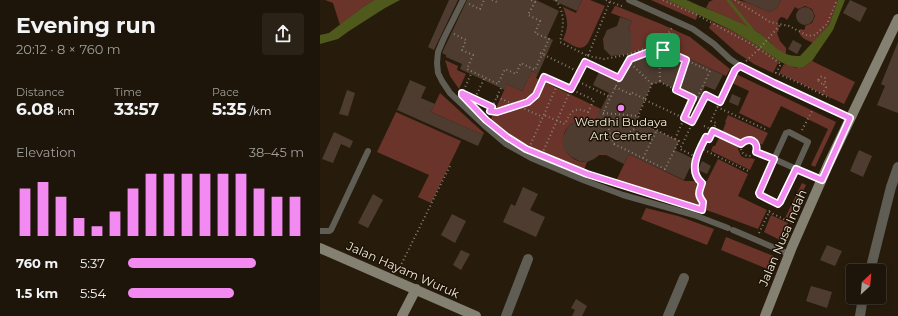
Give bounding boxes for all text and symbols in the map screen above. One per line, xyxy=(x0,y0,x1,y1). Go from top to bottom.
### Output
text: Evening run xyxy=(16,12,156,39)
button: share xyxy=(262,13,304,55)
pin xyxy=(646,33,680,67)
icon: arrive xyxy=(652,39,674,61)
text: 20:12 · 8 × 760 m xyxy=(16,41,121,57)
text: Distance xyxy=(16,85,64,99)
text: Time xyxy=(114,85,142,99)
text: Pace xyxy=(212,85,239,99)
text: 6.08 xyxy=(16,99,54,119)
text: 33:57 xyxy=(114,99,159,119)
text: 5:35 xyxy=(212,99,247,119)
marker: Werdhi Budaya Art Center xyxy=(616,103,626,113)
text: km xyxy=(54,104,75,118)
text: /km xyxy=(247,104,271,118)
place label: Werdhi Budaya Art Center xyxy=(575,114,667,143)
text: Elevation xyxy=(16,144,76,160)
text: 38–45 m xyxy=(249,144,304,160)
street label: Jalan Nusa Indah xyxy=(755,187,810,289)
street label: Jalan Hayam Wuruk xyxy=(344,238,463,301)
text: 760 m xyxy=(16,255,58,271)
text: 5:37 xyxy=(80,255,105,271)
north arrow xyxy=(846,264,886,304)
map controls xyxy=(846,264,886,304)
text: 1.5 km xyxy=(16,285,58,301)
text: 5:54 xyxy=(80,285,106,301)

